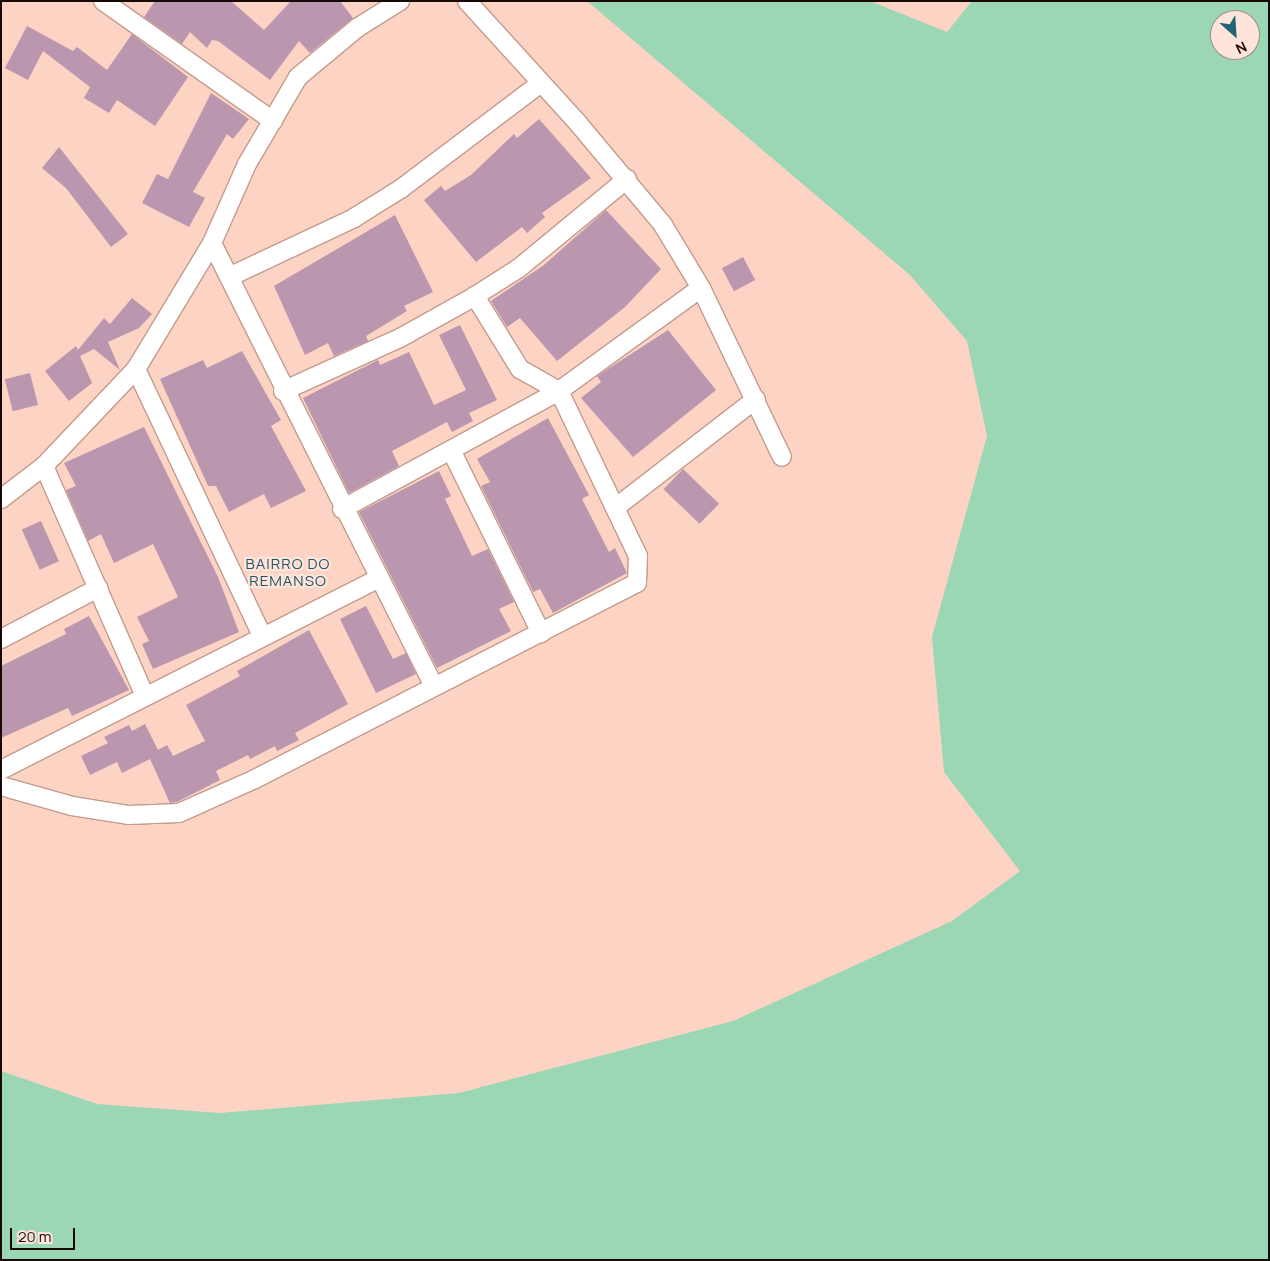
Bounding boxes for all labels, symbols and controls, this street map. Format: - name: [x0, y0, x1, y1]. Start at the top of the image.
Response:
- north arrow: [1210, 10, 1260, 60]
- text: N: [1233, 37, 1250, 59]
- district label: BAIRRO DO REMANSO: [244, 554, 332, 589]
- scale bar: [12, 1218, 78, 1250]
- text: 20 m: [18, 1226, 51, 1247]

